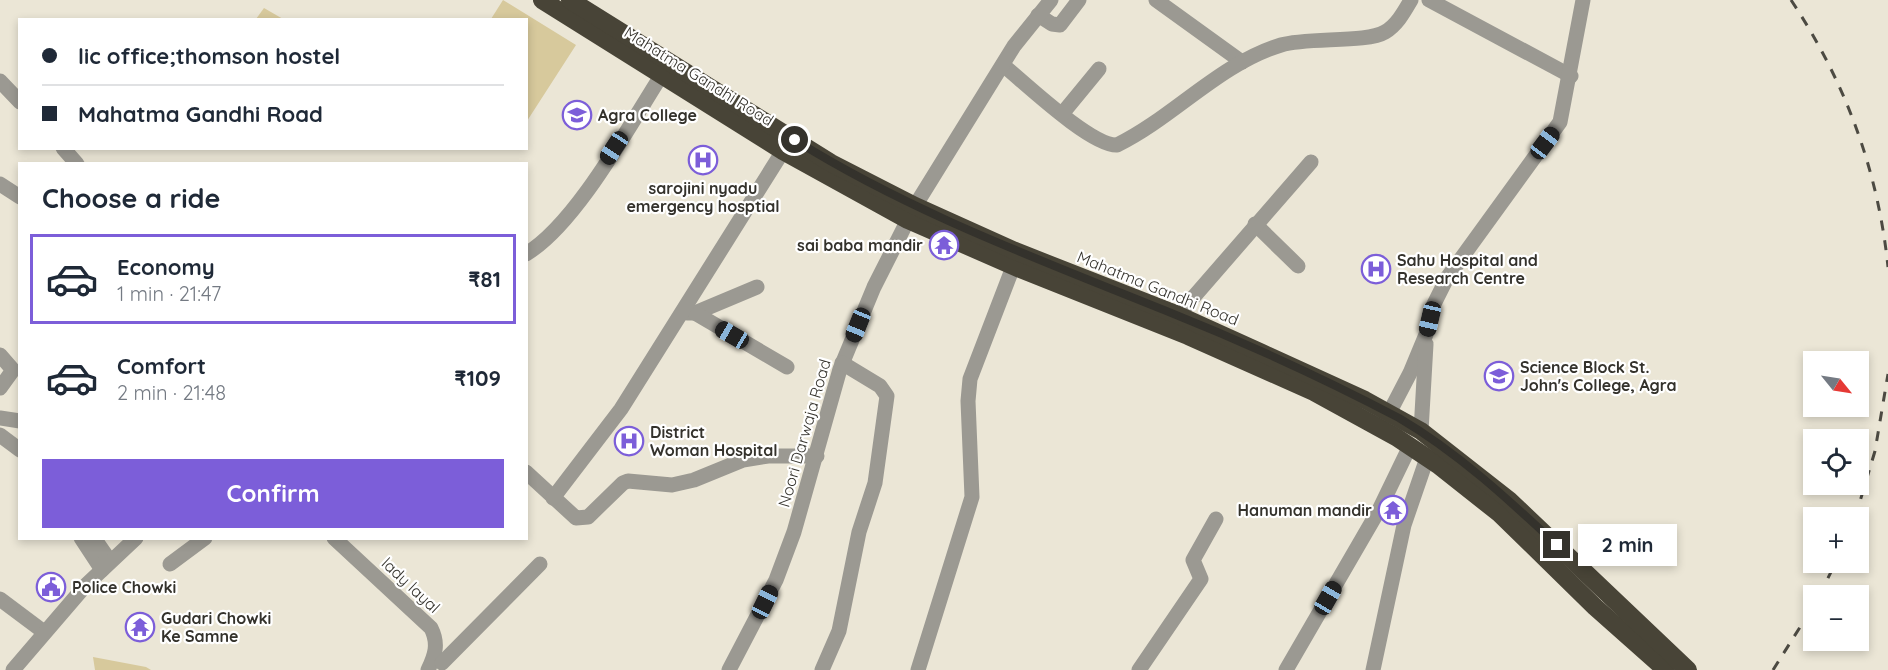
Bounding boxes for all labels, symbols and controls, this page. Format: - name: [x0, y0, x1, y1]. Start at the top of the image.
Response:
- street label: Mahatma Gandhi Road: [621, 22, 777, 130]
- text: lic office;thomson hostel: [78, 42, 340, 70]
- school or university icon: Agra College: [561, 99, 593, 131]
- text: Mahatma Gandhi Road: [78, 100, 323, 128]
- place label: Agra College: [598, 105, 697, 125]
- car: [1527, 123, 1563, 163]
- route start: [781, 126, 808, 153]
- car: [597, 128, 631, 168]
- hospital icon: sarojini nyadu emergency hosptial: [687, 144, 719, 176]
- place label: sarojini nyadu emergency hosptial: [626, 178, 780, 216]
- text: Choose a ride: [42, 181, 220, 215]
- temple icon: sai baba mandir: [928, 229, 960, 261]
- place label: sai baba mandir: [797, 235, 923, 255]
- street label: Mahatma Gandhi Road: [1074, 246, 1242, 330]
- place label: Sahu Hospital and Research Centre: [1397, 250, 1538, 288]
- icon: car: [45, 252, 99, 306]
- text: Economy: [117, 253, 215, 281]
- hospital icon: Sahu Hospital and Research Centre: [1360, 253, 1392, 285]
- text: ₹81: [468, 265, 501, 293]
- text: 1 min · 21:47: [117, 281, 221, 306]
- car: [1417, 299, 1443, 339]
- car: [843, 305, 873, 345]
- car: [712, 318, 752, 352]
- icon: car: [45, 351, 99, 405]
- north arrow: [1803, 351, 1869, 417]
- map controls: [1803, 351, 1869, 651]
- text: Comfort: [117, 352, 206, 380]
- street label: Noori Darwaja Road: [773, 357, 835, 509]
- place label: Science Block St. John's College, Agra: [1520, 357, 1677, 395]
- school or university icon: Science Block St. John's College, Agra: [1483, 360, 1515, 392]
- text: ₹109: [454, 364, 501, 392]
- text: 2 min · 21:48: [117, 380, 226, 405]
- place label: District Woman Hospital: [650, 422, 778, 460]
- hospital icon: District Woman Hospital: [613, 425, 645, 457]
- button: locate: [1803, 429, 1869, 495]
- button: Confirm: [42, 459, 504, 528]
- temple icon: Hanuman mandir: [1377, 494, 1409, 526]
- place label: Hanuman mandir: [1238, 500, 1372, 520]
- button: +: [1803, 507, 1869, 573]
- callout: 2 min: [1578, 524, 1677, 566]
- route end: [1543, 531, 1570, 558]
- text: 2 min: [1601, 532, 1654, 557]
- street label: lady layal: [378, 553, 444, 617]
- public building icon: Police Chowki: [35, 571, 67, 603]
- place label: Police Chowki: [72, 577, 176, 597]
- car: [1311, 578, 1345, 618]
- car: [749, 582, 781, 622]
- button: −: [1803, 585, 1869, 651]
- place label: Gudari Chowki Ke Samne: [161, 608, 271, 646]
- temple icon: Gudari Chowki Ke Samne: [124, 611, 156, 643]

